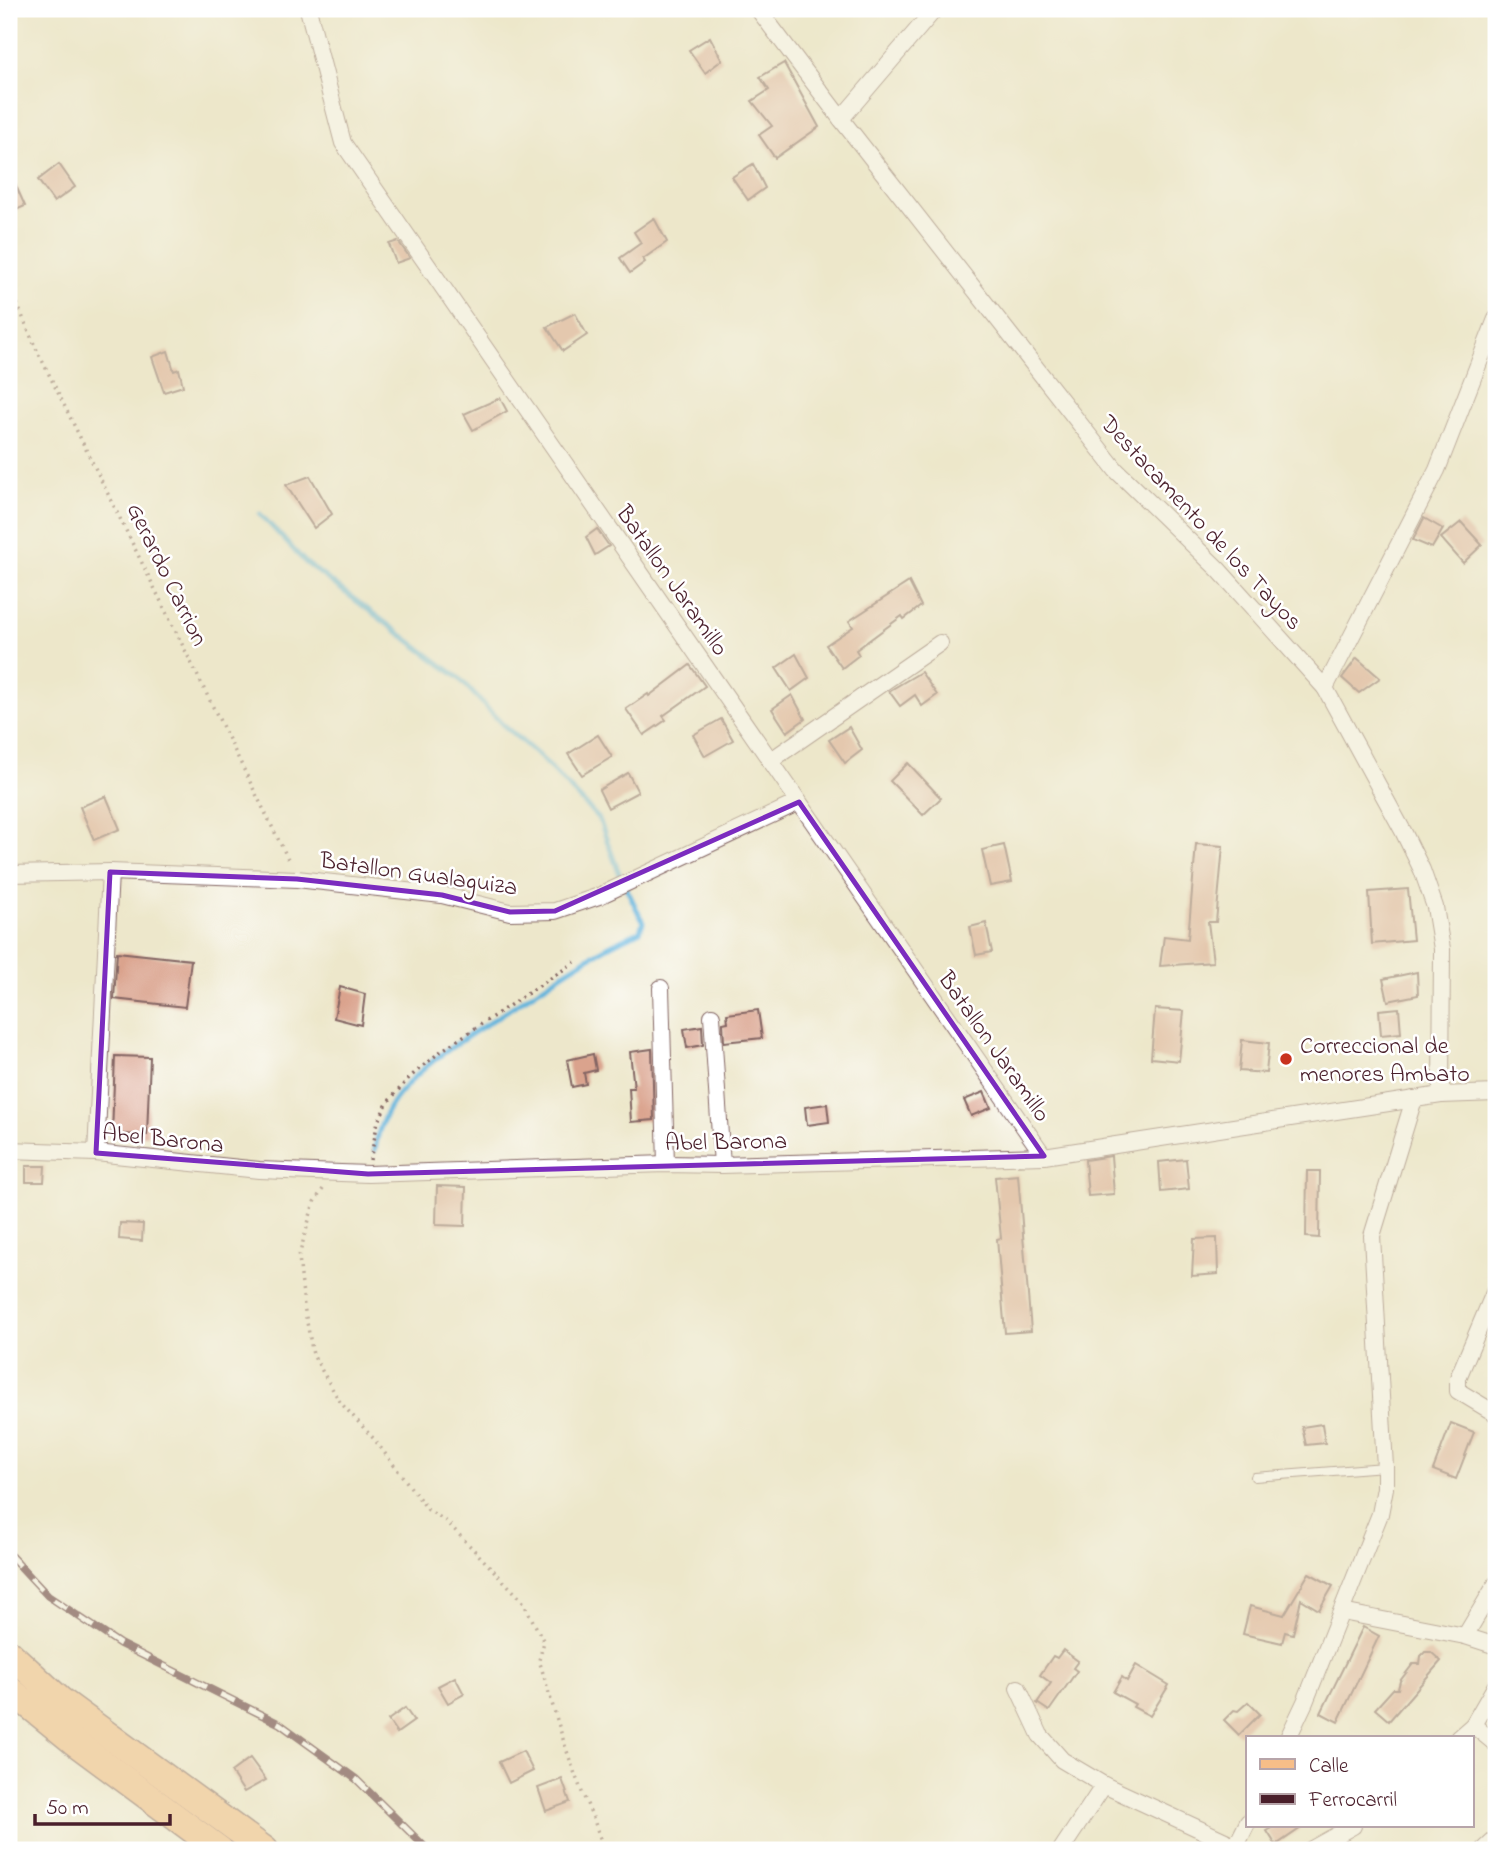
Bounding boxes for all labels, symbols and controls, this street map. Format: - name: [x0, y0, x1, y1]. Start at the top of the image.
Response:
- street label: Destacamento de los Tayos: [1089, 407, 1310, 640]
- street label: Gerardo Carrion: [116, 498, 216, 653]
- street label: Batallon Jaramillo: [605, 498, 736, 664]
- street label: Batallon Gualaguiza: [317, 844, 520, 907]
- street label: Batallon Jaramillo: [927, 964, 1058, 1130]
- place label: Correccional de menores Ambato: [1300, 1030, 1470, 1093]
- marker: Correccional de menores Ambato: [1278, 1051, 1294, 1067]
- street label: Abel Barona: [100, 1117, 225, 1164]
- street label: Abel Barona: [665, 1125, 787, 1162]
- legend: [1246, 1736, 1474, 1828]
- text: Calle: [1309, 1752, 1349, 1782]
- scale bar: [35, 1782, 170, 1826]
- text: Ferrocarril: [1308, 1786, 1397, 1816]
- text: 50 m: [46, 1794, 89, 1824]

